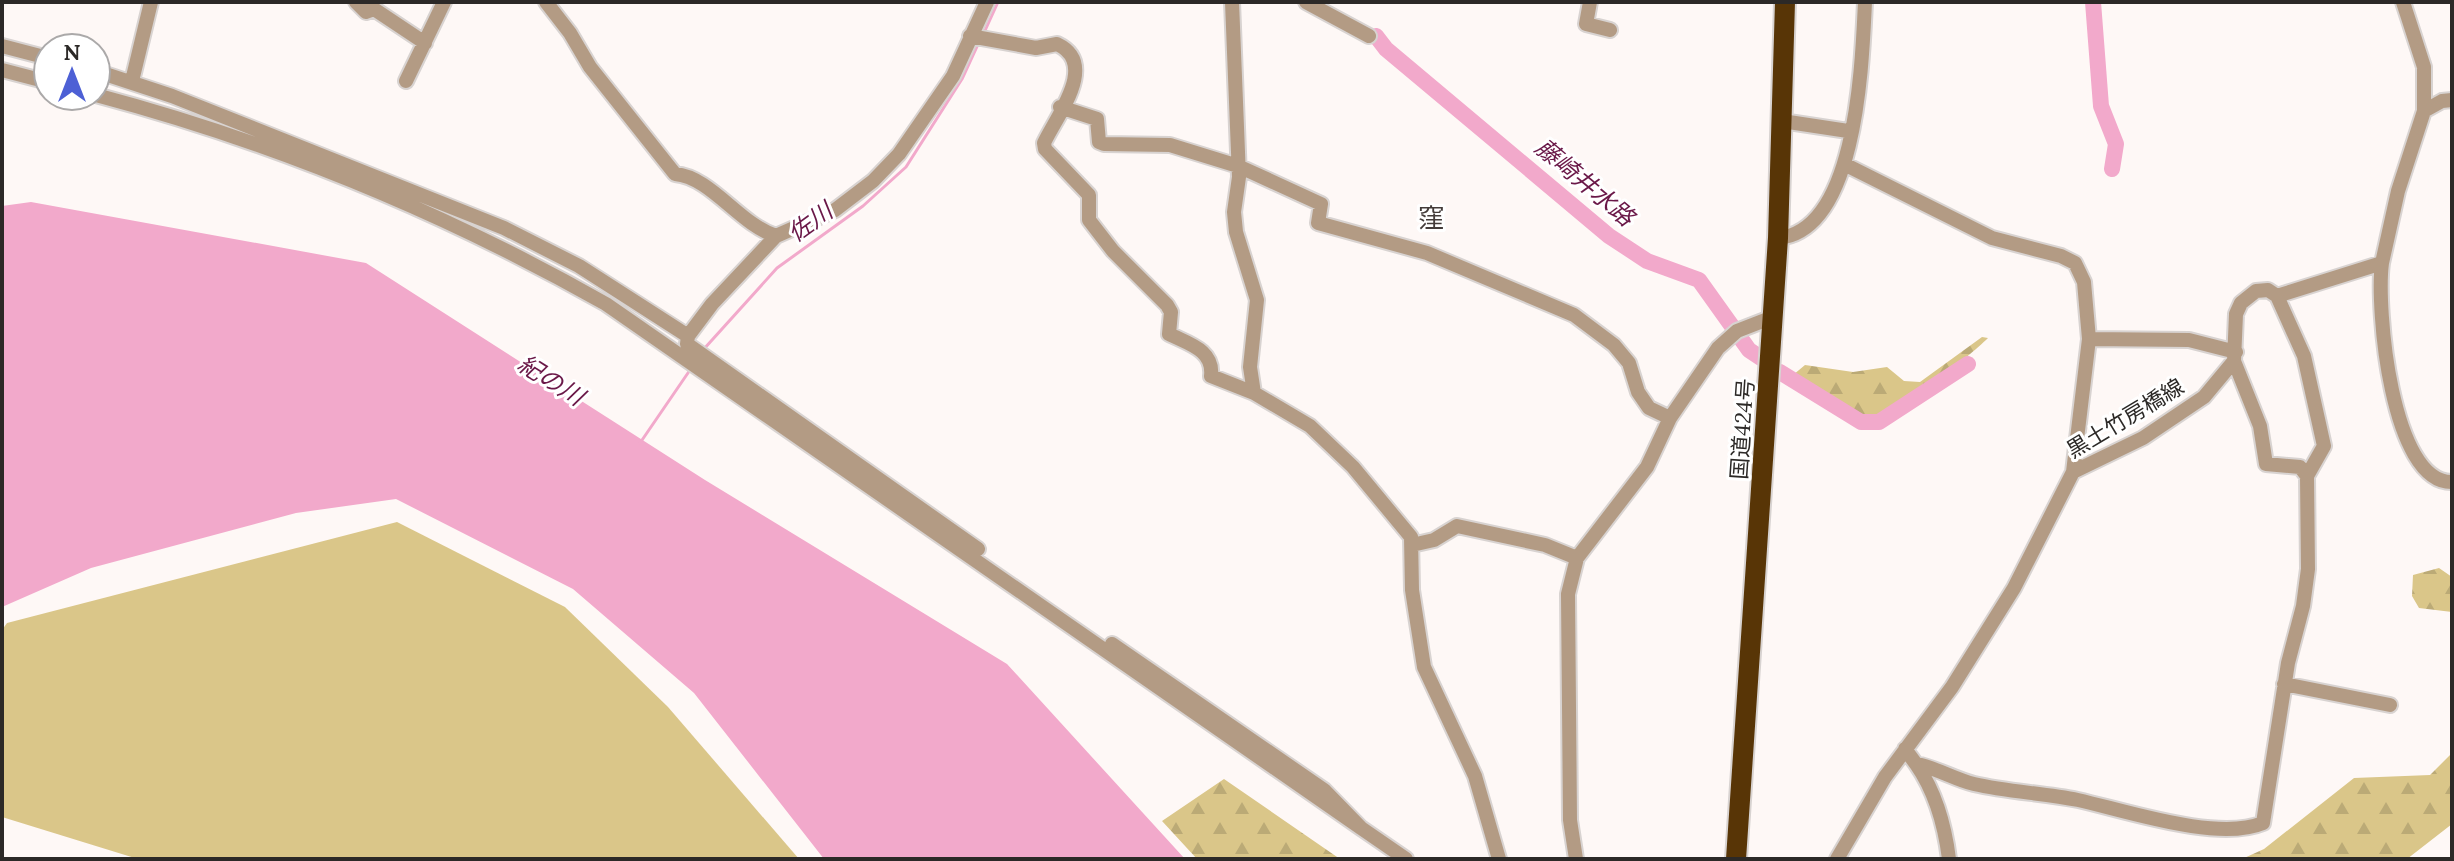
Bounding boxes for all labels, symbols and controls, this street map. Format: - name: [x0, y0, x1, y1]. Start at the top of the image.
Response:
- north arrow: [32, 32, 112, 112]
- text: N: [63, 38, 81, 66]
- water label: 藤崎井水路: [1529, 132, 1642, 234]
- water label: 佐川: [781, 194, 841, 249]
- district label: 窪: [1418, 201, 1444, 234]
- water label: 紀の川: [512, 348, 592, 414]
- street label: 黒土竹房橋線: [2061, 372, 2189, 464]
- street label: 国道424号: [1725, 378, 1759, 480]

